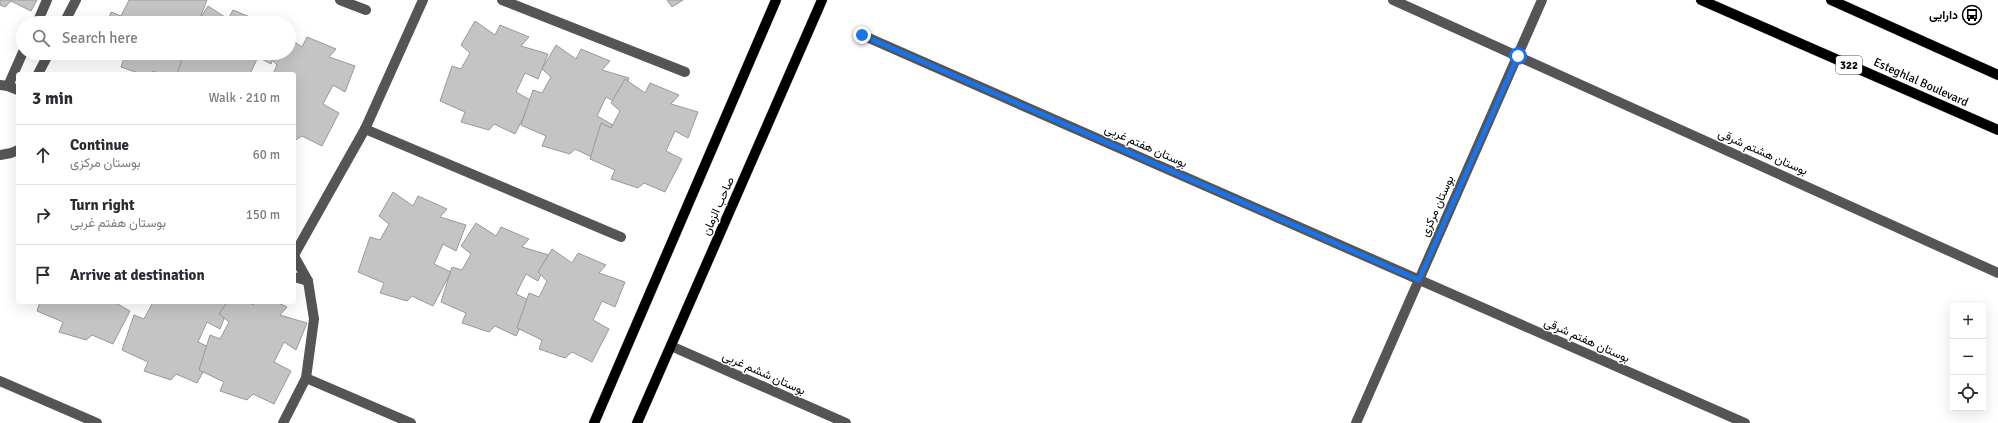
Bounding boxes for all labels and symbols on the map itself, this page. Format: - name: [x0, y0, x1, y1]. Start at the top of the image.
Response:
- bus stop icon: دارایی: [1961, 4, 1983, 26]
- place label: دارایی: [1929, 8, 1958, 23]
- route end: [853, 26, 871, 44]
- route start: [1509, 47, 1527, 65]
- street label: Esteghlal Boulevard: [1871, 55, 1971, 110]
- road number: 322: [1836, 56, 1862, 74]
- street label: بوستان هفتم غربی: [1102, 122, 1189, 171]
- street label: بوستان هشتم شرقی: [1716, 126, 1810, 179]
- street label: بوستان مرکزی: [1417, 173, 1458, 239]
- street label: صاحب الزمان: [699, 175, 738, 238]
- street label: بوستان هفتم شرقی: [1542, 315, 1632, 366]
- street label: بوستان ششم غربی: [720, 348, 808, 399]

